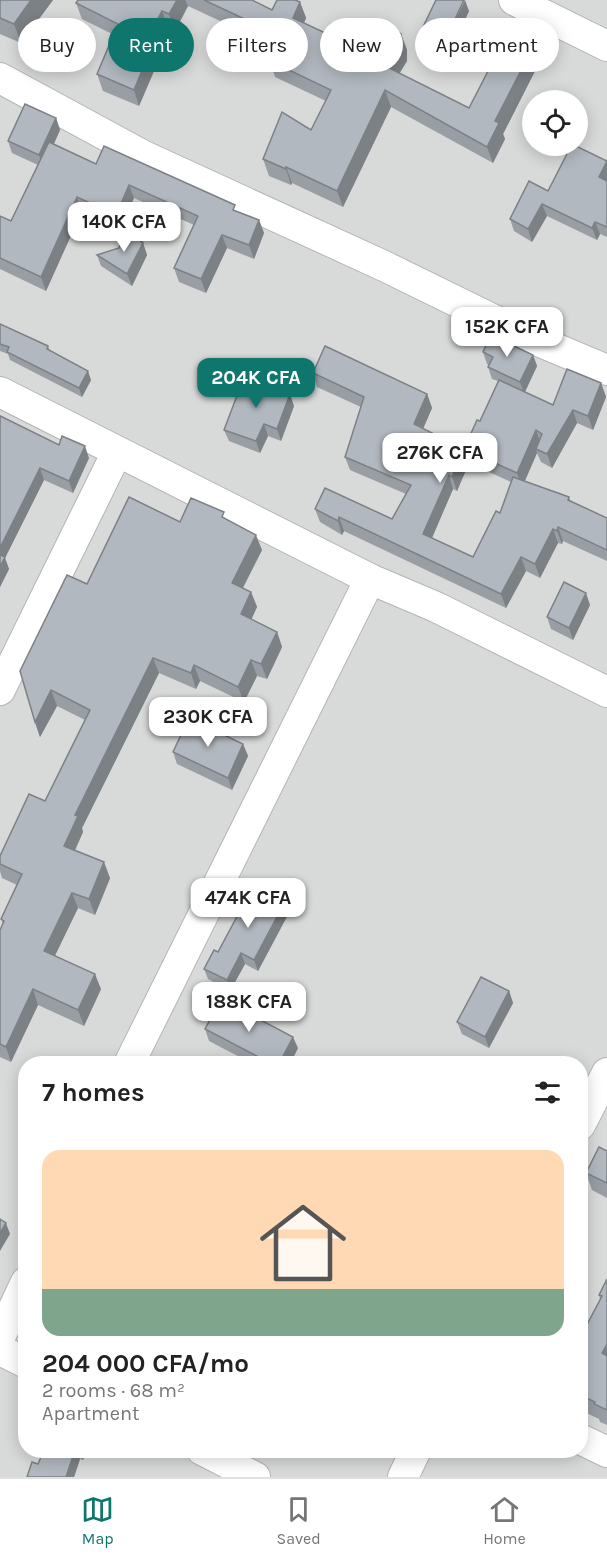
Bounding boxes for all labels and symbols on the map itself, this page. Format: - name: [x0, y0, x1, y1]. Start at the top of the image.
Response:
- pin: 140K CFA: [62, 202, 186, 253]
- pin: 152K CFA: [445, 307, 569, 358]
- pin: 204K CFA: [194, 358, 318, 409]
- pin: 276K CFA: [378, 433, 502, 484]
- pin: 230K CFA: [146, 697, 270, 748]
- pin: 474K CFA: [186, 878, 310, 929]
- pin: 188K CFA: [187, 982, 311, 1033]

